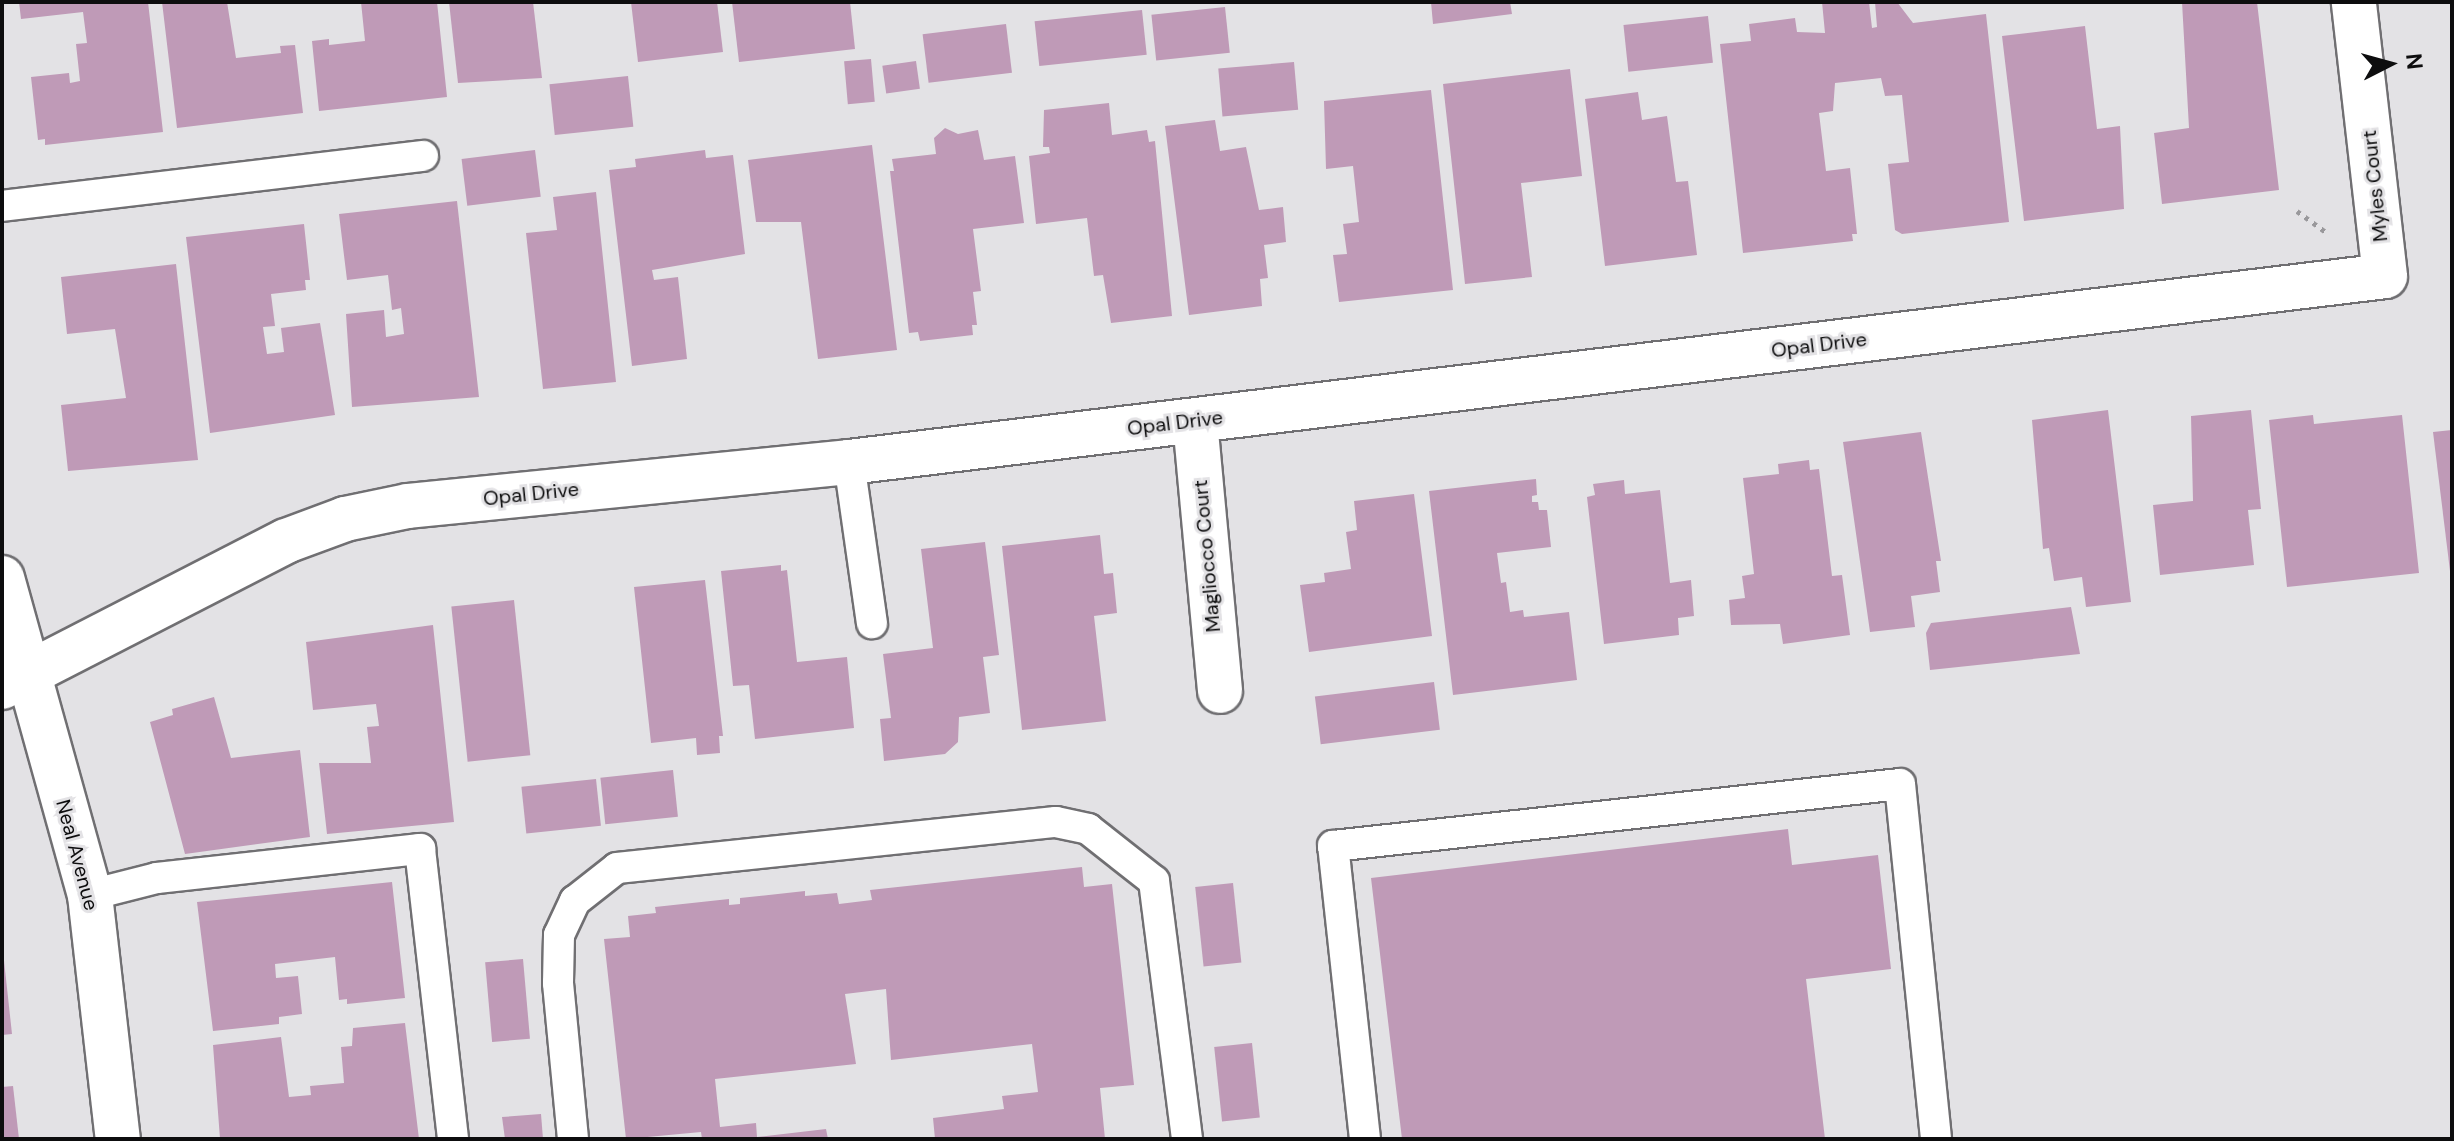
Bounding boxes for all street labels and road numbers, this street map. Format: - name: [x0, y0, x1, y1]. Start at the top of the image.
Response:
- street label: Myles Court: [2357, 129, 2393, 243]
- street label: Opal Drive: [1770, 327, 1868, 363]
- street label: Opal Drive: [1126, 405, 1224, 441]
- street label: Opal Drive: [482, 477, 580, 511]
- street label: Magliocco Court: [1188, 479, 1226, 633]
- street label: Neal Avenue: [51, 797, 103, 913]

